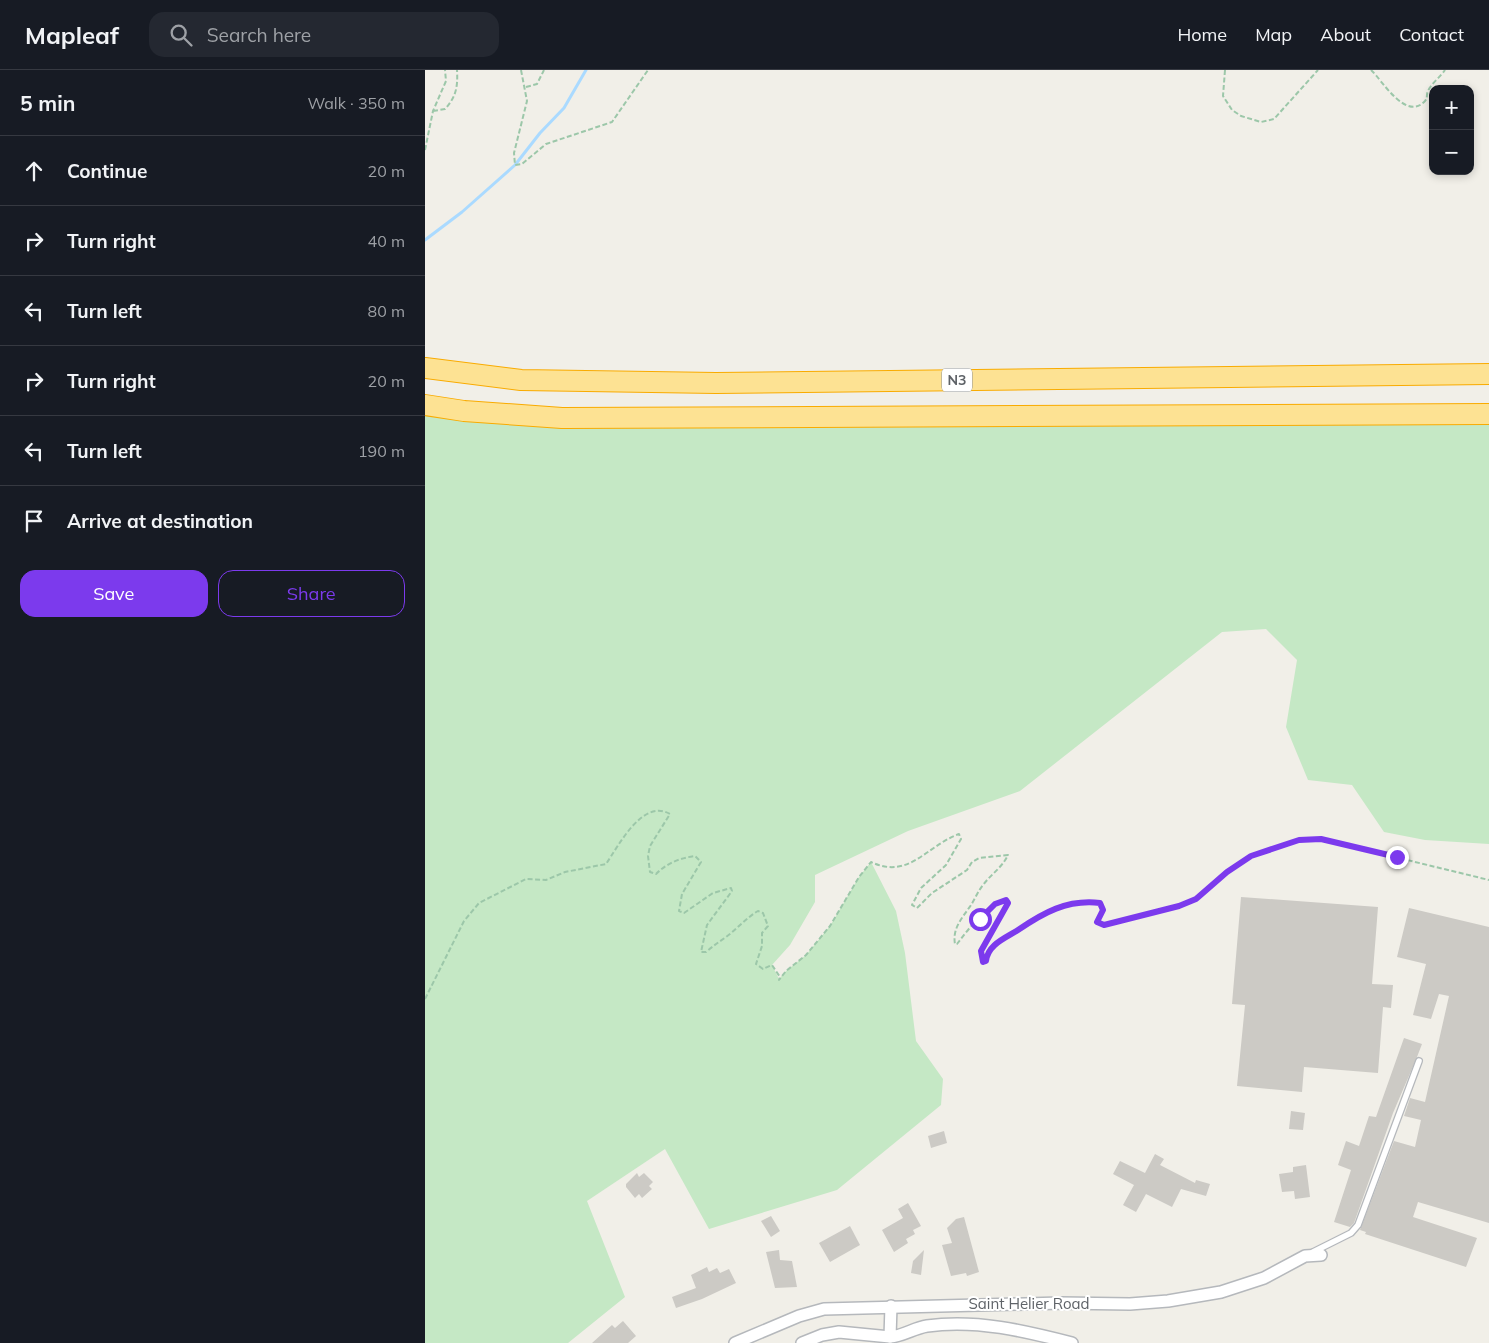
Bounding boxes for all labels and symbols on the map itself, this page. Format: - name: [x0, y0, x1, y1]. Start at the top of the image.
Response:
- road number: N3: [942, 368, 972, 392]
- route end: [1386, 846, 1409, 869]
- route start: [969, 908, 992, 931]
- street label: Saint Helier Road: [969, 1294, 1089, 1313]

